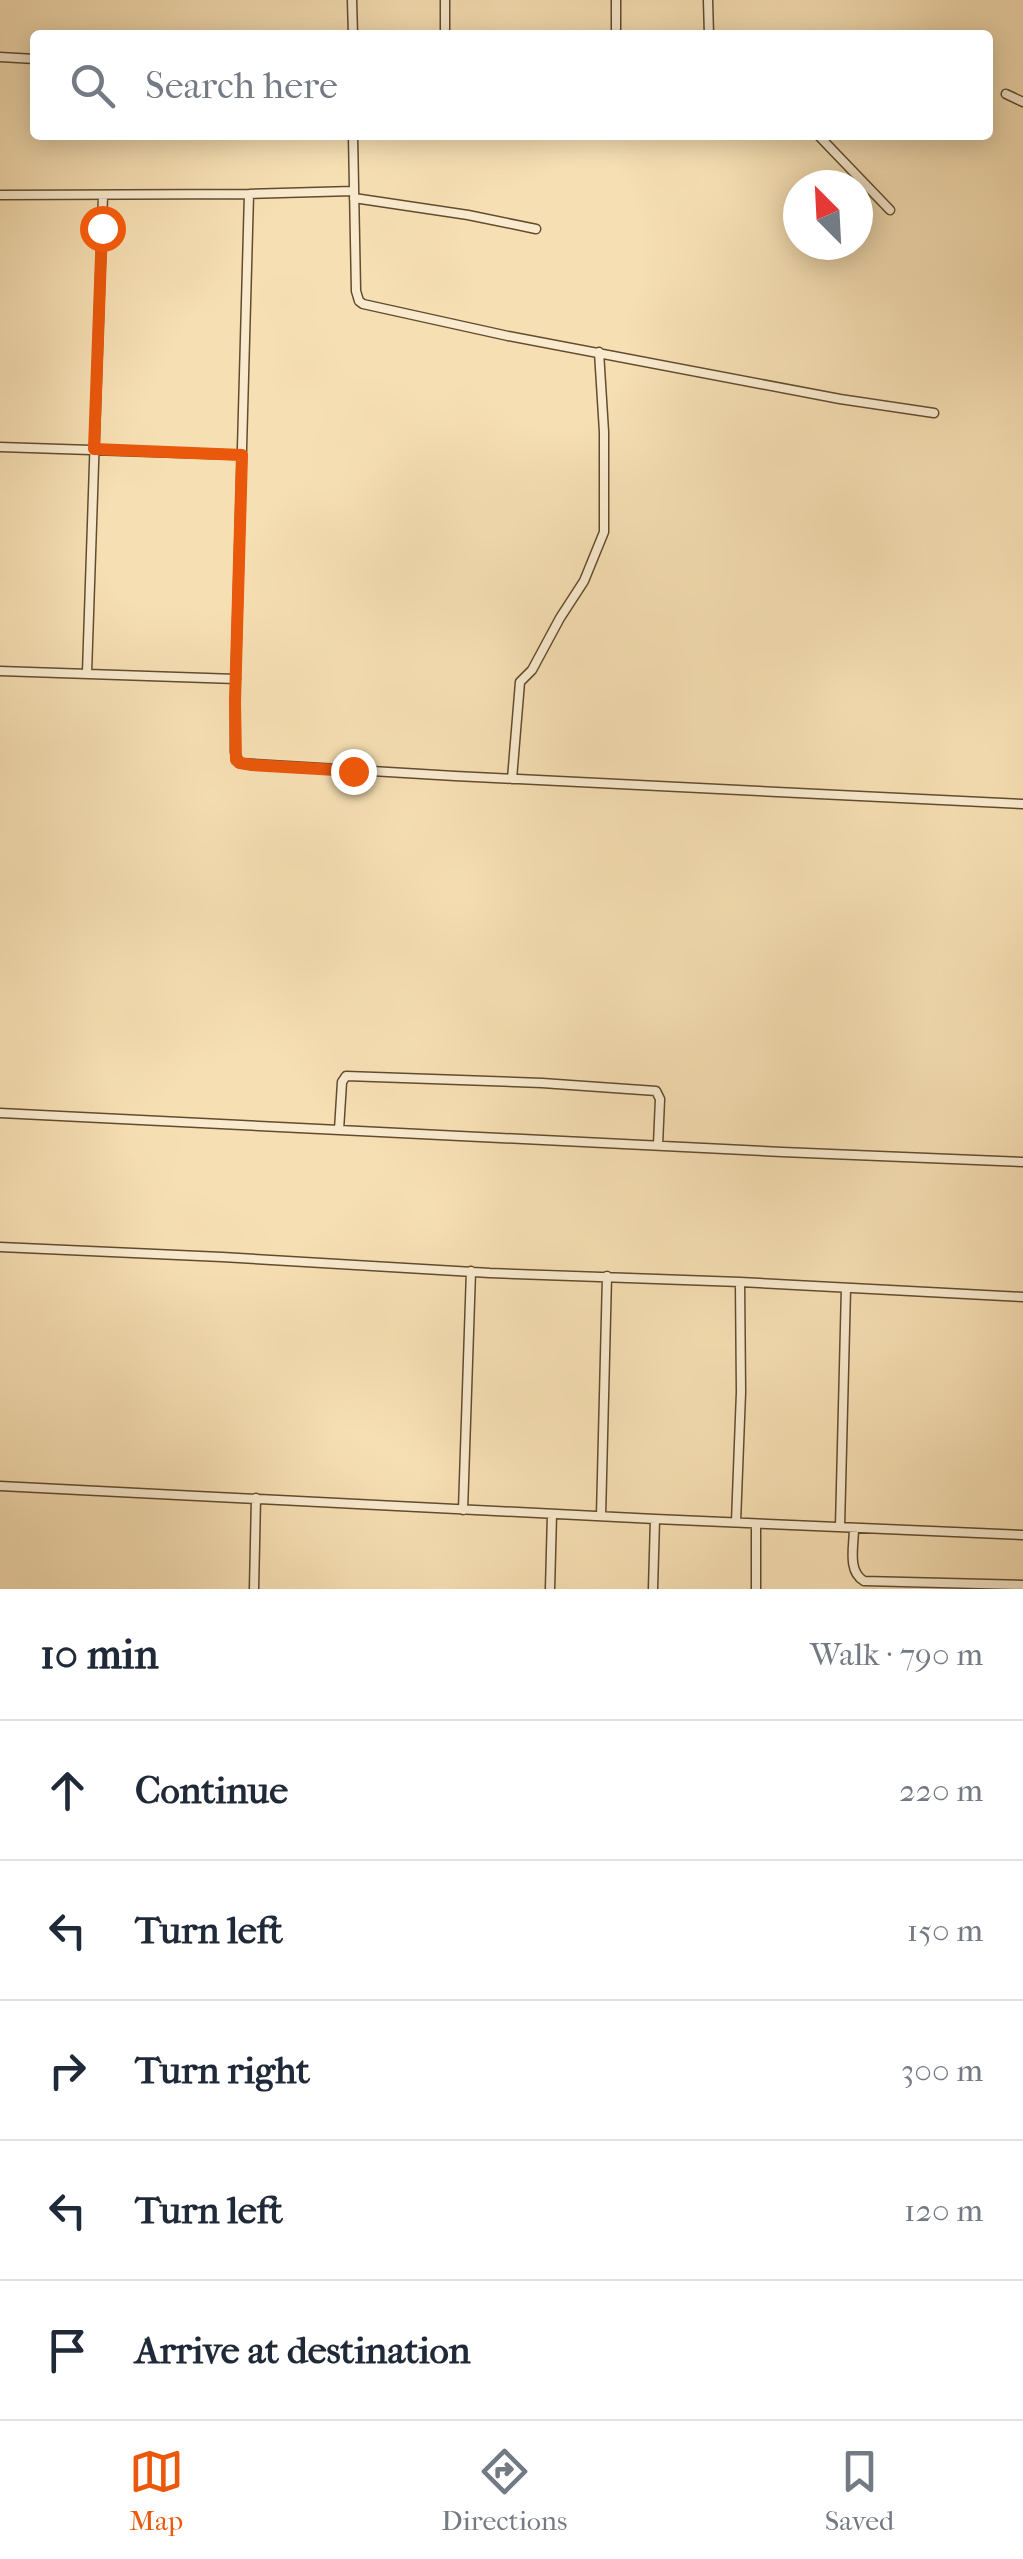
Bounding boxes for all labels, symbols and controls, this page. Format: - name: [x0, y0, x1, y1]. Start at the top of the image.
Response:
- search box: [30, 30, 993, 140]
- icon: search: [65, 58, 120, 113]
- text: Search here: [145, 63, 338, 108]
- north arrow: [783, 170, 873, 260]
- route start: [80, 206, 126, 252]
- route end: [331, 749, 377, 795]
- text: 10 min: [40, 1630, 159, 1679]
- text: Walk · 790 m: [810, 1636, 983, 1673]
- icon: ahead: [40, 1763, 95, 1818]
- text: Continue: [135, 1768, 288, 1813]
- text: 220 m: [899, 1772, 983, 1809]
- icon: left: [40, 1903, 95, 1958]
- text: Turn left: [135, 1908, 283, 1953]
- text: 150 m: [907, 1912, 983, 1949]
- icon: right: [40, 2043, 95, 2098]
- text: Turn right: [135, 2048, 310, 2093]
- text: 300 m: [901, 2052, 983, 2089]
- icon: left: [40, 2183, 95, 2238]
- text: Turn left: [135, 2188, 283, 2233]
- text: 120 m: [904, 2192, 983, 2229]
- icon: arrive: [40, 2323, 95, 2378]
- text: Arrive at destination: [135, 2328, 471, 2373]
- tab: Map: [129, 2444, 184, 2537]
- tab: Directions: [441, 2444, 567, 2537]
- tab: Saved: [825, 2444, 894, 2537]

